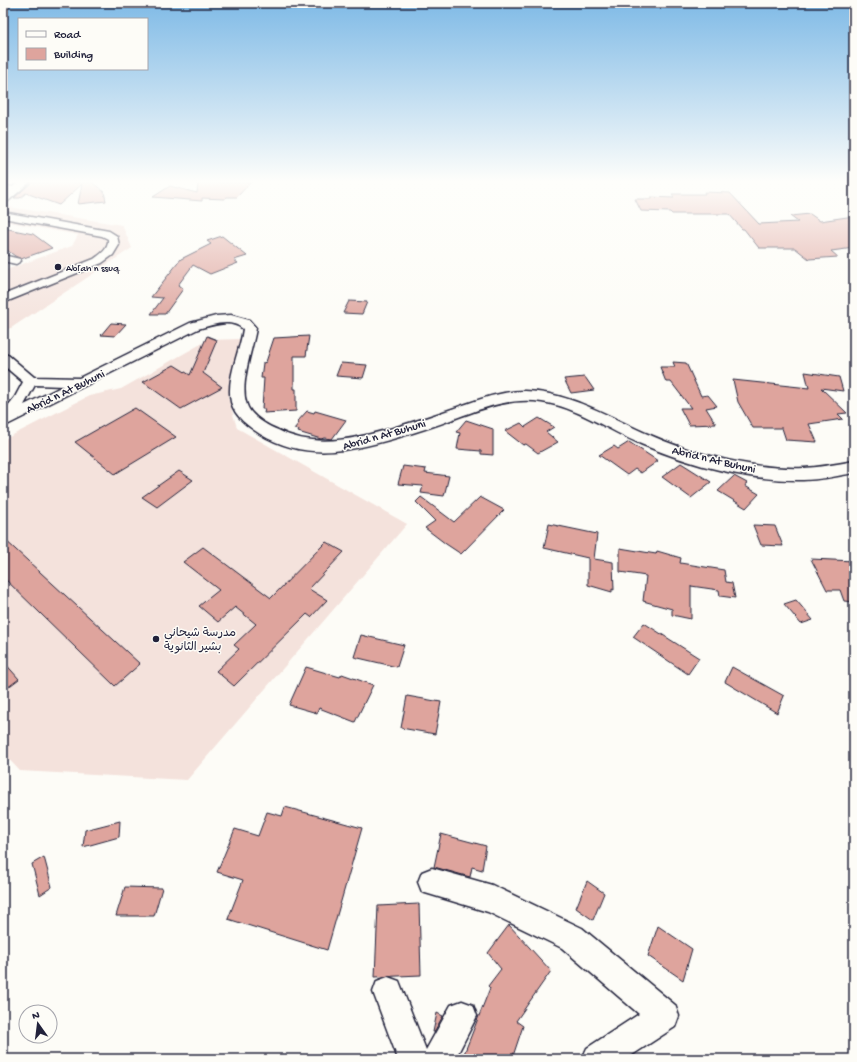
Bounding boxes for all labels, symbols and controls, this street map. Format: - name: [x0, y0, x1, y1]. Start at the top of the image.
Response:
- legend: [18, 18, 148, 70]
- text: Road: [54, 29, 81, 43]
- text: Building: [53, 49, 93, 63]
- marker: Abṛah n ssuq: [53, 262, 63, 272]
- place label: Abṛah n ssuq: [66, 263, 121, 275]
- street label: Abrid n At Buhuni: [24, 368, 108, 418]
- street label: Abrid n At Buhuni: [341, 417, 428, 454]
- street label: Abrid n At Buhuni: [670, 444, 757, 477]
- place label: مدرسة شيحاني بشير الثانوية: [164, 627, 236, 655]
- marker: مدرسة شيحاني بشير الثانوية: [151, 634, 161, 644]
- north arrow: [18, 1004, 58, 1044]
- text: N: [31, 1010, 41, 1023]

